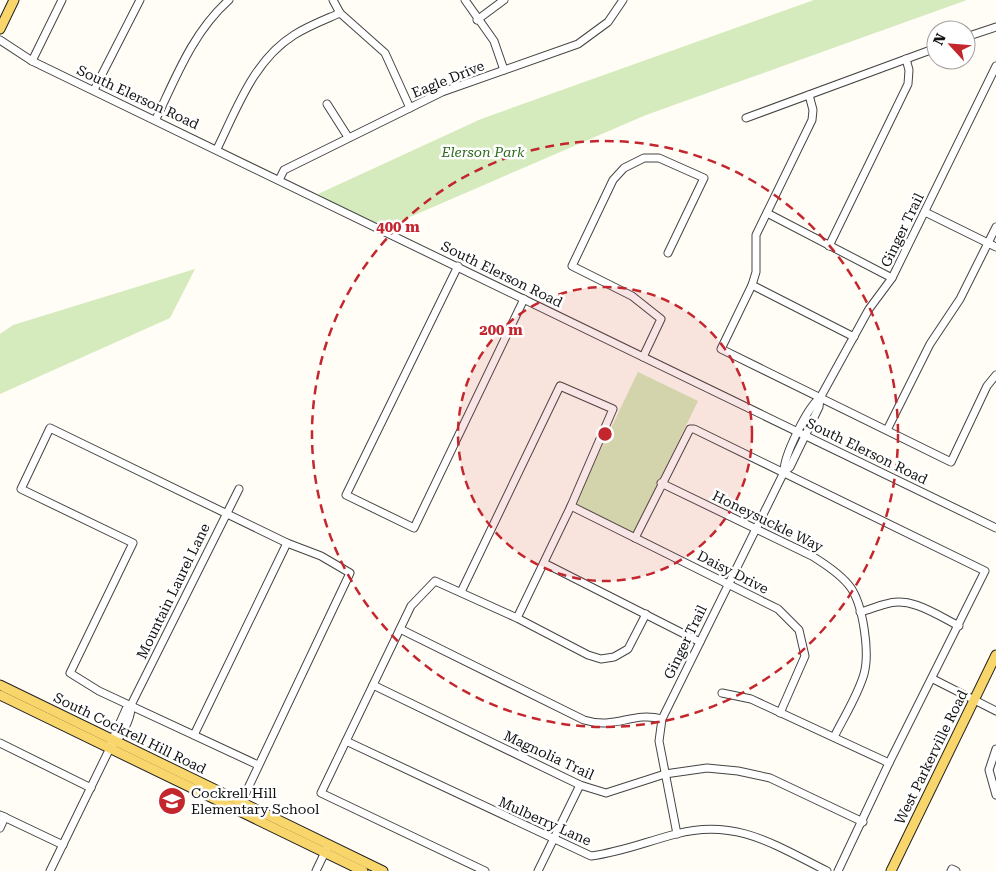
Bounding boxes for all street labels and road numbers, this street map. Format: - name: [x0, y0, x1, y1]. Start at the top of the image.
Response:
- street label: Eagle Drive: [409, 57, 487, 101]
- street label: South Elerson Road: [74, 62, 202, 132]
- street label: Ginger Trail: [877, 190, 927, 270]
- street label: South Elerson Road: [439, 238, 565, 310]
- street label: South Elerson Road: [804, 415, 930, 487]
- street label: Honeysuckle Way: [710, 487, 827, 555]
- street label: Mountain Laurel Lane: [133, 520, 213, 661]
- street label: Daisy Drive: [695, 547, 772, 597]
- street label: Ginger Trail: [660, 602, 710, 682]
- street label: West Parkerville Road: [891, 687, 971, 827]
- street label: South Cockrell Hill Road: [51, 689, 209, 777]
- street label: Magnolia Trail: [501, 727, 597, 783]
- street label: Mulberry Lane: [496, 793, 594, 849]

